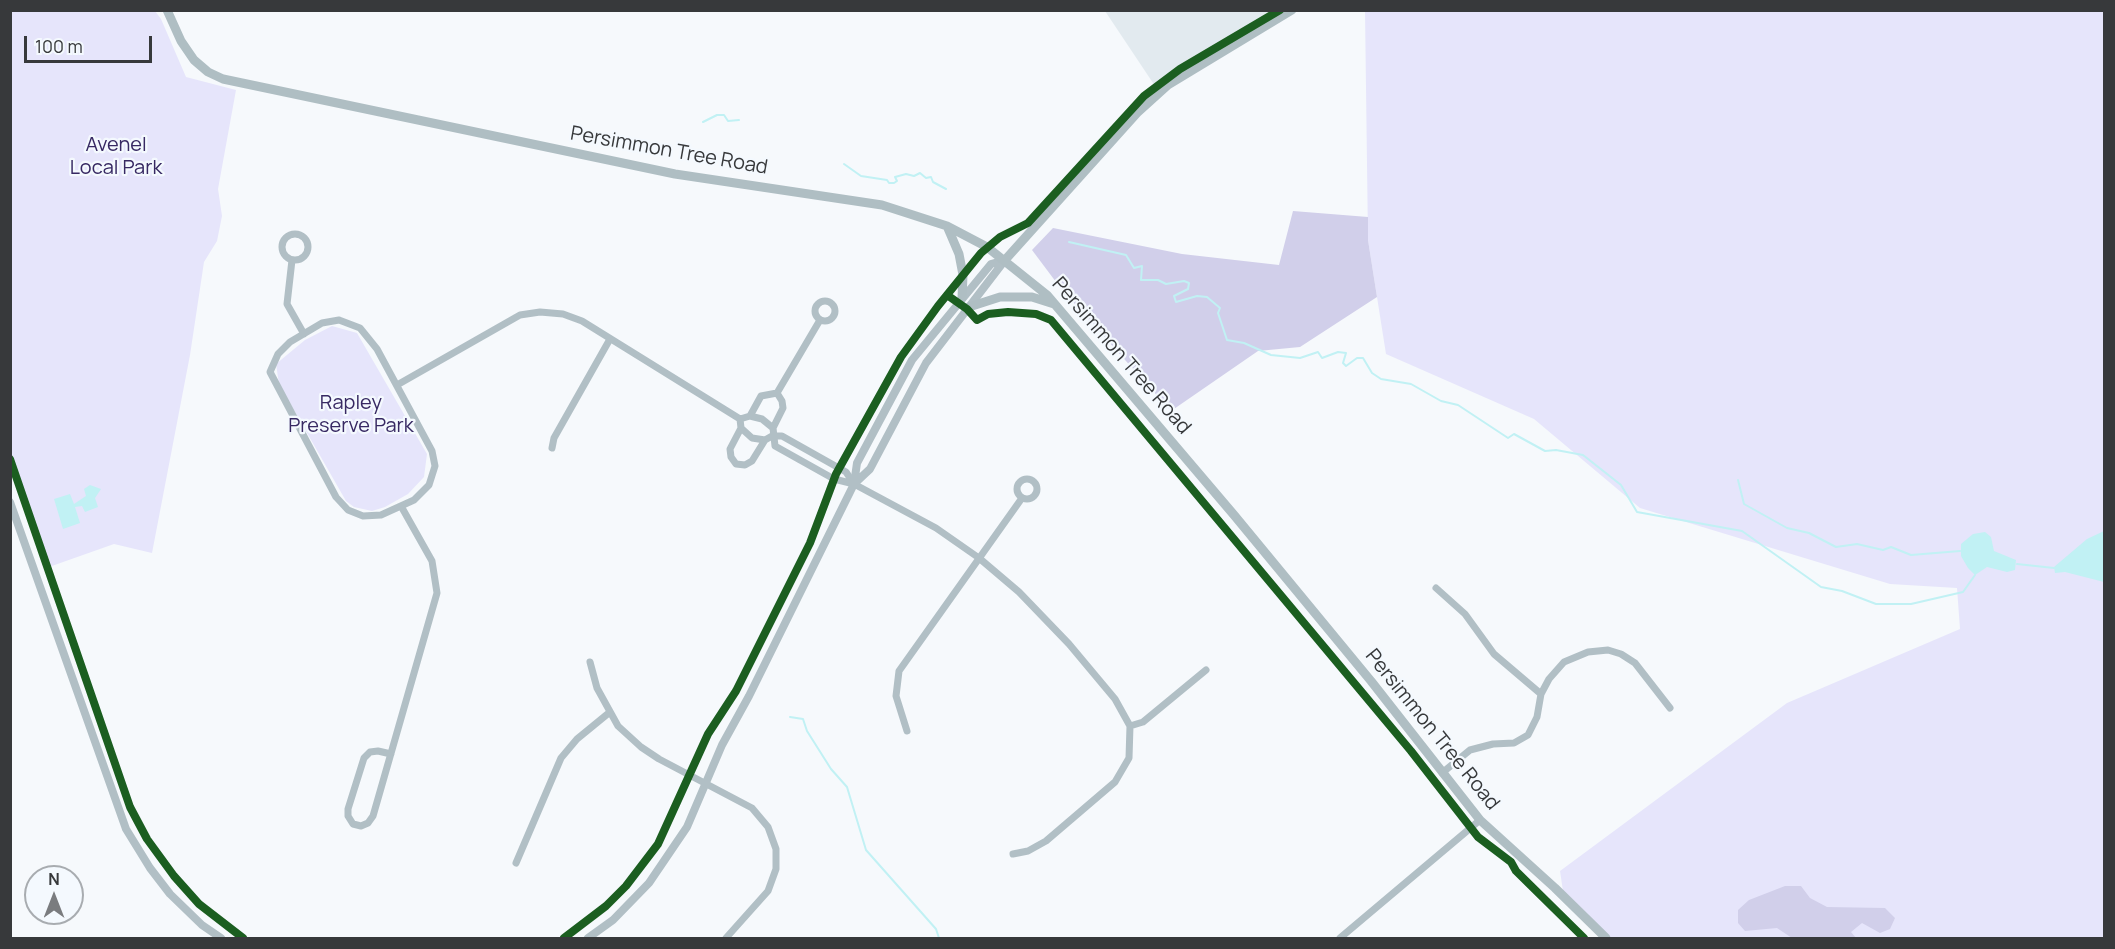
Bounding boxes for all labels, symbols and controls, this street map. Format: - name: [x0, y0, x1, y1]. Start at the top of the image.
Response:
- scale bar: [27, 24, 154, 62]
- text: 100 m: [35, 34, 83, 58]
- street label: Persimmon Tree Road: [568, 122, 770, 180]
- park label: Avenel Local Park: [70, 133, 162, 180]
- street label: Persimmon Tree Road: [1046, 273, 1196, 439]
- park label: Rapley Preserve Park: [288, 391, 414, 438]
- street label: Persimmon Tree Road: [1360, 645, 1504, 815]
- north arrow: [24, 865, 84, 925]
- text: N: [48, 868, 60, 890]

